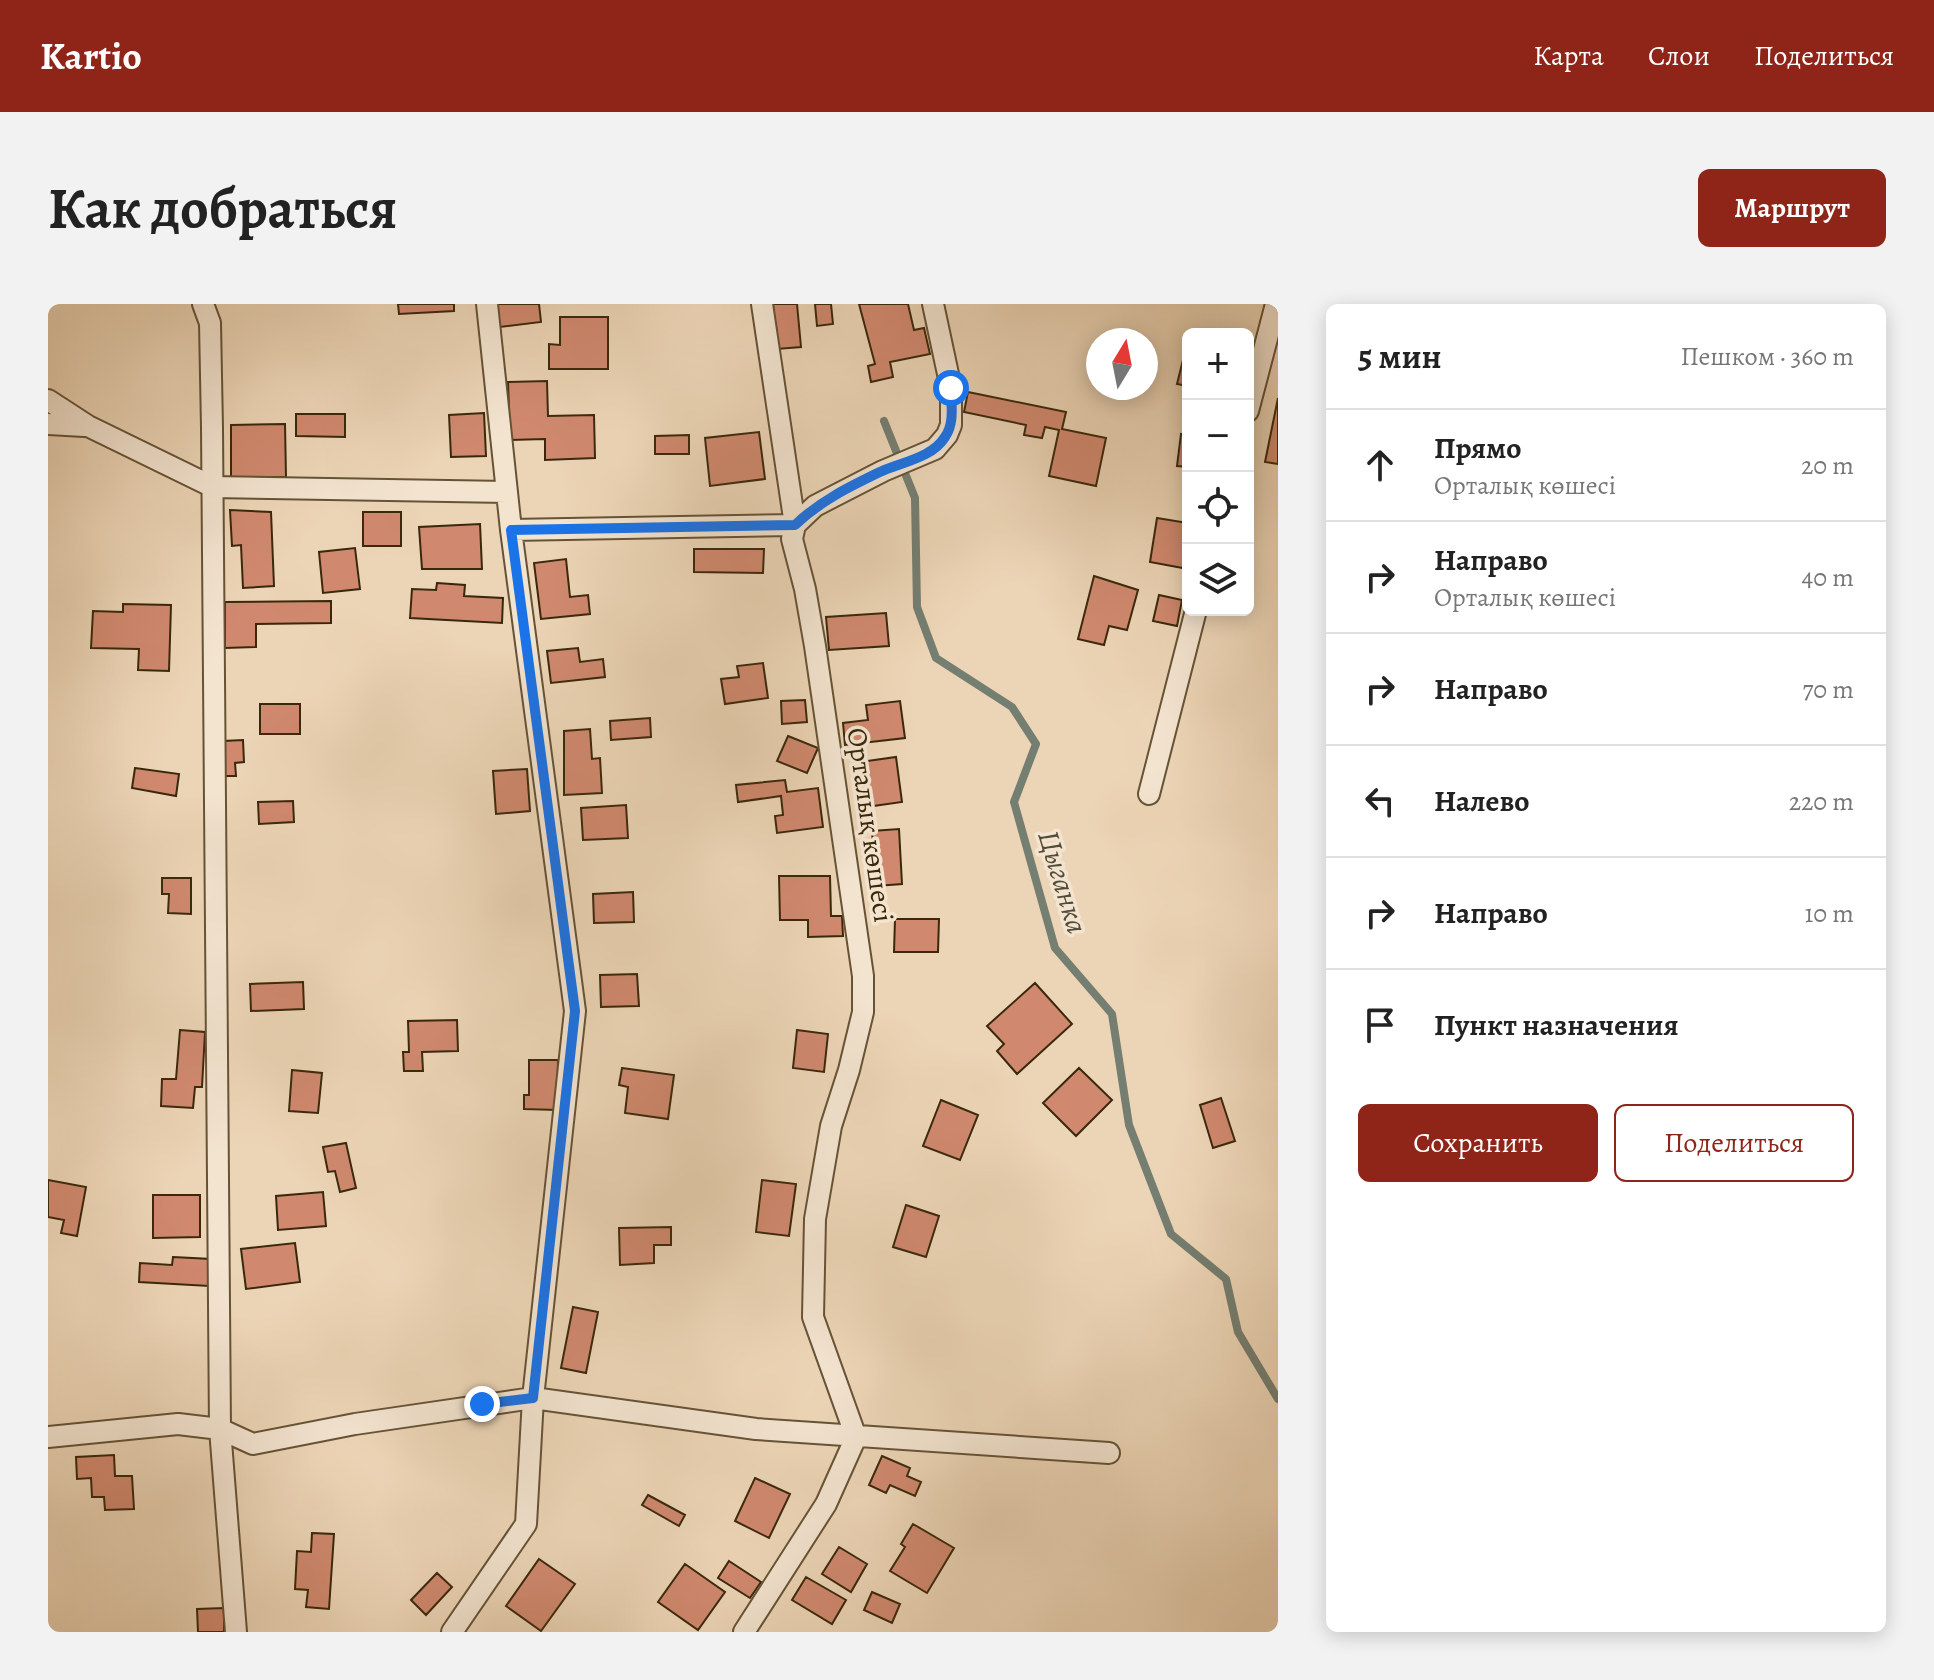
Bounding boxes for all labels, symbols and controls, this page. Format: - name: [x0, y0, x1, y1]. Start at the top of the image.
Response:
- text: Kartio: [40, 30, 142, 82]
- text: Карта: [1533, 37, 1604, 75]
- text: Слои: [1648, 37, 1710, 75]
- text: Поделиться: [1754, 37, 1894, 75]
- button: Маршрут: [1698, 169, 1886, 247]
- text: Как добраться: [48, 170, 397, 246]
- north arrow: [1086, 328, 1158, 400]
- map controls: [1182, 328, 1254, 616]
- button: +: [1182, 328, 1254, 400]
- text: 5 мин: [1358, 333, 1442, 380]
- text: Пешком · 360 m: [1680, 339, 1854, 374]
- route start: [933, 370, 969, 406]
- button: −: [1182, 400, 1254, 472]
- text: Прямо: [1434, 428, 1521, 468]
- icon: ahead: [1358, 443, 1402, 487]
- text: 20 m: [1801, 448, 1854, 483]
- text: Орталық көшесі: [1434, 468, 1616, 503]
- button: locate: [1182, 472, 1254, 544]
- text: Направо: [1434, 540, 1548, 580]
- button: layers: [1182, 544, 1254, 616]
- icon: right: [1358, 555, 1402, 599]
- text: 40 m: [1802, 560, 1854, 595]
- text: Орталық көшесі: [1434, 580, 1616, 615]
- icon: right: [1358, 667, 1402, 711]
- text: Направо: [1434, 669, 1548, 709]
- text: 70 m: [1802, 672, 1854, 707]
- street label: Орталық көшесі: [838, 725, 902, 925]
- icon: left: [1358, 779, 1402, 823]
- text: Налево: [1434, 781, 1529, 821]
- text: 220 m: [1789, 784, 1854, 819]
- water label: Цыганка: [1028, 826, 1098, 938]
- icon: right: [1358, 891, 1402, 935]
- text: Направо: [1434, 893, 1548, 933]
- text: 10 m: [1804, 896, 1854, 931]
- icon: arrive: [1358, 1003, 1402, 1047]
- text: Пункт назначения: [1434, 1005, 1679, 1045]
- button: Сохранить: [1358, 1104, 1598, 1182]
- button: Поделиться: [1614, 1104, 1854, 1182]
- route end: [464, 1386, 500, 1422]

